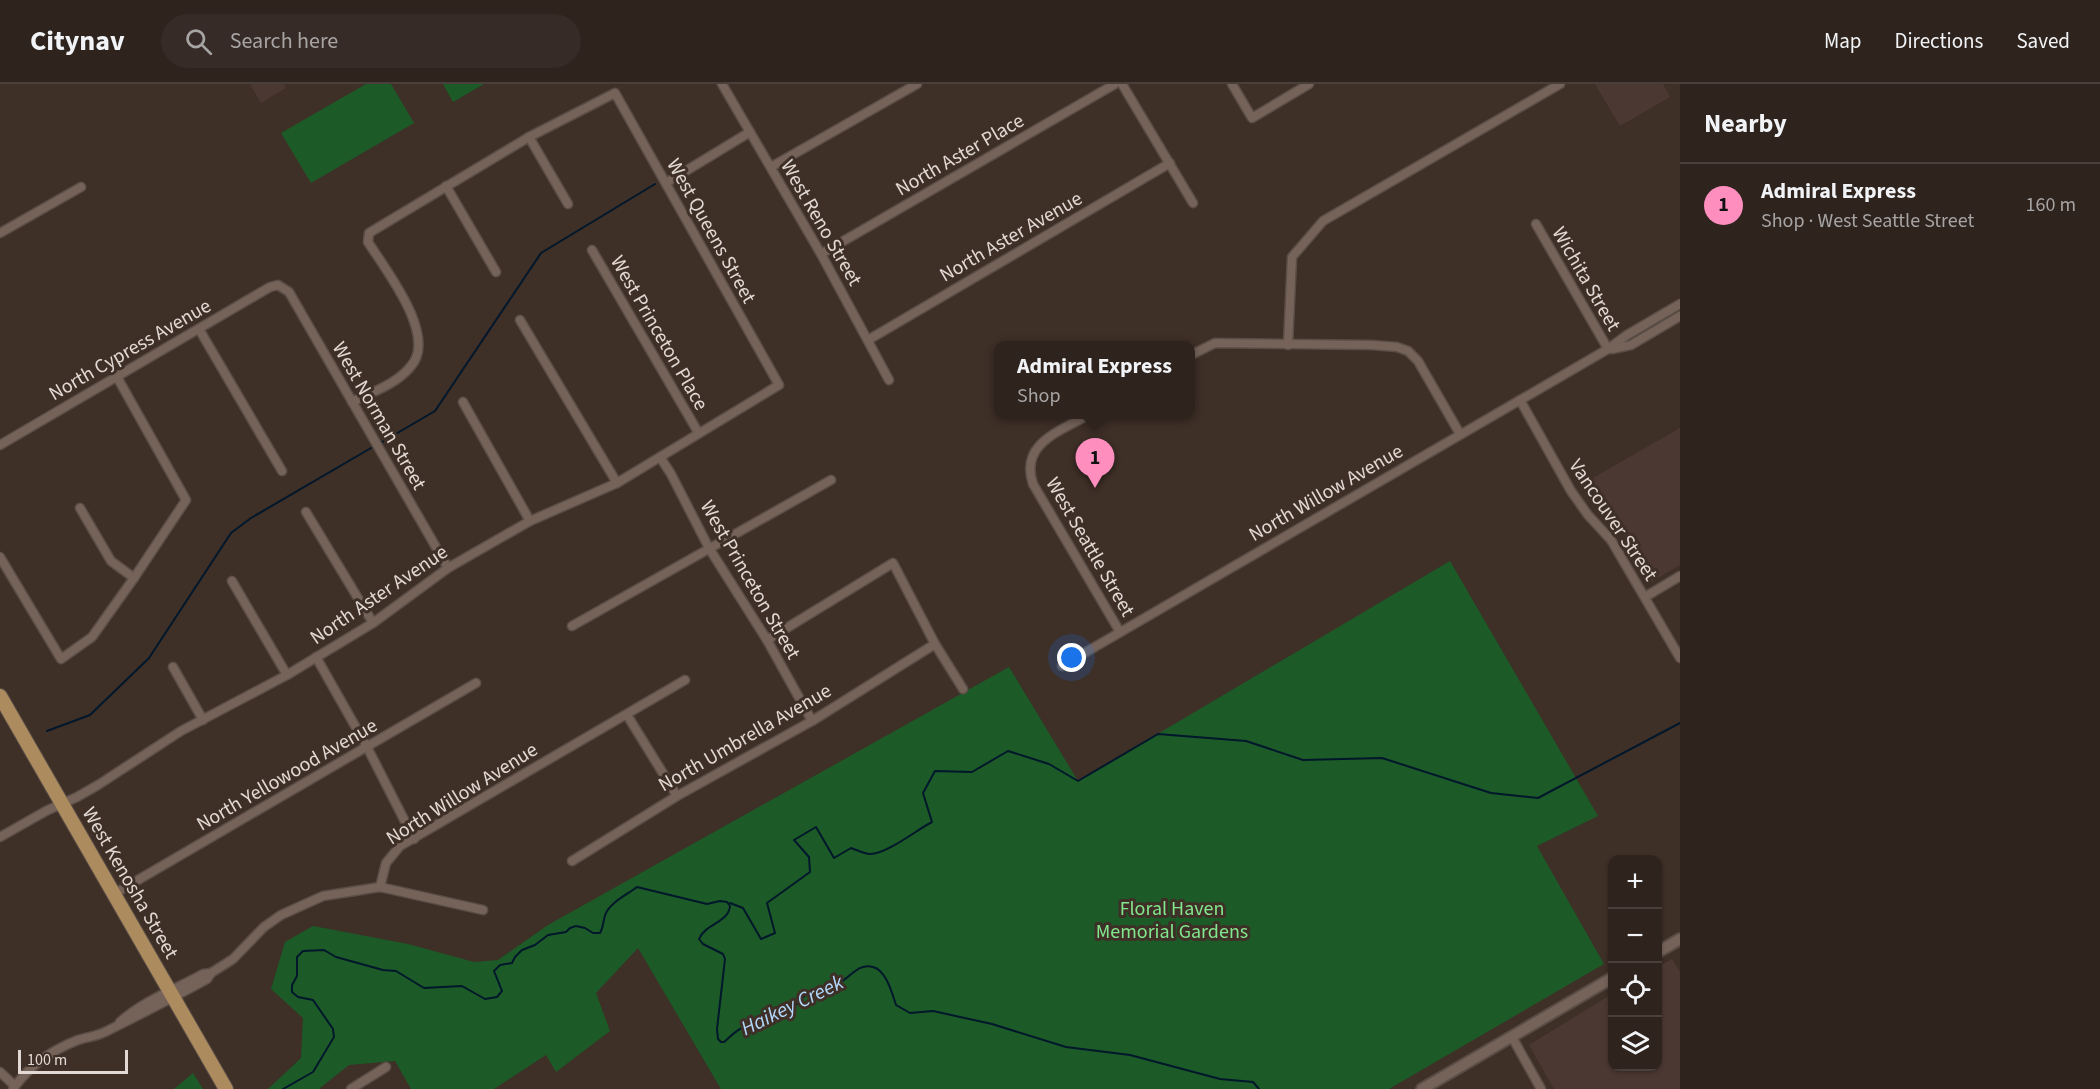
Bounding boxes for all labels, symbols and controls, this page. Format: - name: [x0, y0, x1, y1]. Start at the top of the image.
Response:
- search box: [161, 14, 581, 68]
- text: Citynav: [30, 21, 125, 61]
- icon: search: [182, 25, 215, 58]
- text: Search here: [230, 25, 338, 57]
- text: Map: [1824, 26, 1862, 56]
- text: Directions: [1895, 26, 1983, 56]
- text: Saved: [2016, 26, 2070, 56]
- text: Nearby: [1704, 105, 1787, 142]
- street label: North Aster Place: [891, 107, 1029, 203]
- street label: West Queens Street: [660, 153, 763, 309]
- street label: West Reno Street: [774, 155, 869, 291]
- text: Admiral Express: [1761, 175, 1916, 207]
- street label: North Aster Avenue: [934, 185, 1088, 289]
- text: 1: [1718, 191, 1729, 219]
- text: 160 m: [2026, 191, 2076, 219]
- text: Shop · West Seattle Street: [1761, 207, 1974, 235]
- street label: Wichita Street: [1545, 222, 1627, 336]
- street label: West Princeton Place: [603, 251, 715, 416]
- street label: North Cypress Avenue: [44, 292, 216, 408]
- street label: West Norman Street: [325, 337, 433, 495]
- popup: [994, 341, 1195, 419]
- text: Admiral Express: [1017, 350, 1172, 382]
- text: Shop: [1017, 382, 1061, 410]
- street label: North Willow Avenue: [1244, 437, 1408, 549]
- pin: 1: [1076, 438, 1114, 488]
- street label: Vancouver Street: [1562, 454, 1664, 587]
- street label: West Seattle Street: [1039, 472, 1141, 622]
- street label: West Princeton Street: [693, 495, 807, 665]
- street label: North Aster Avenue: [305, 538, 453, 652]
- your location: [1057, 643, 1086, 672]
- street label: North Umbrella Avenue: [653, 677, 837, 799]
- street label: North Yellowood Avenue: [191, 712, 383, 838]
- street label: North Willow Avenue: [381, 736, 543, 852]
- street label: West Kenosha Street: [75, 802, 185, 964]
- map controls: [1608, 855, 1662, 1071]
- button: +: [1608, 855, 1662, 909]
- park label: Floral Haven Memorial Gardens: [1096, 895, 1248, 946]
- button: −: [1608, 909, 1662, 963]
- button: locate: [1608, 963, 1662, 1017]
- water label: Haikey Creek: [736, 967, 849, 1043]
- button: layers: [1608, 1017, 1662, 1071]
- scale bar: [18, 1047, 128, 1074]
- text: 100 m: [27, 1049, 67, 1071]

